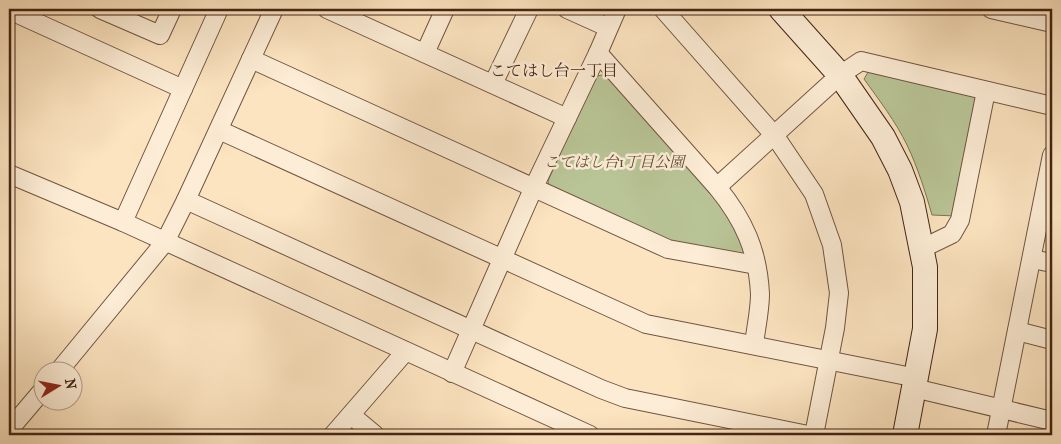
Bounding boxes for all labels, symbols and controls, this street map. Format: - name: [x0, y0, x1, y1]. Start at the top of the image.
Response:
- district label: こてはし台一丁目: [490, 61, 618, 80]
- park label: こてはし台1丁目公園: [544, 153, 687, 171]
- north arrow: [32, 362, 82, 412]
- text: N: [61, 377, 80, 391]

